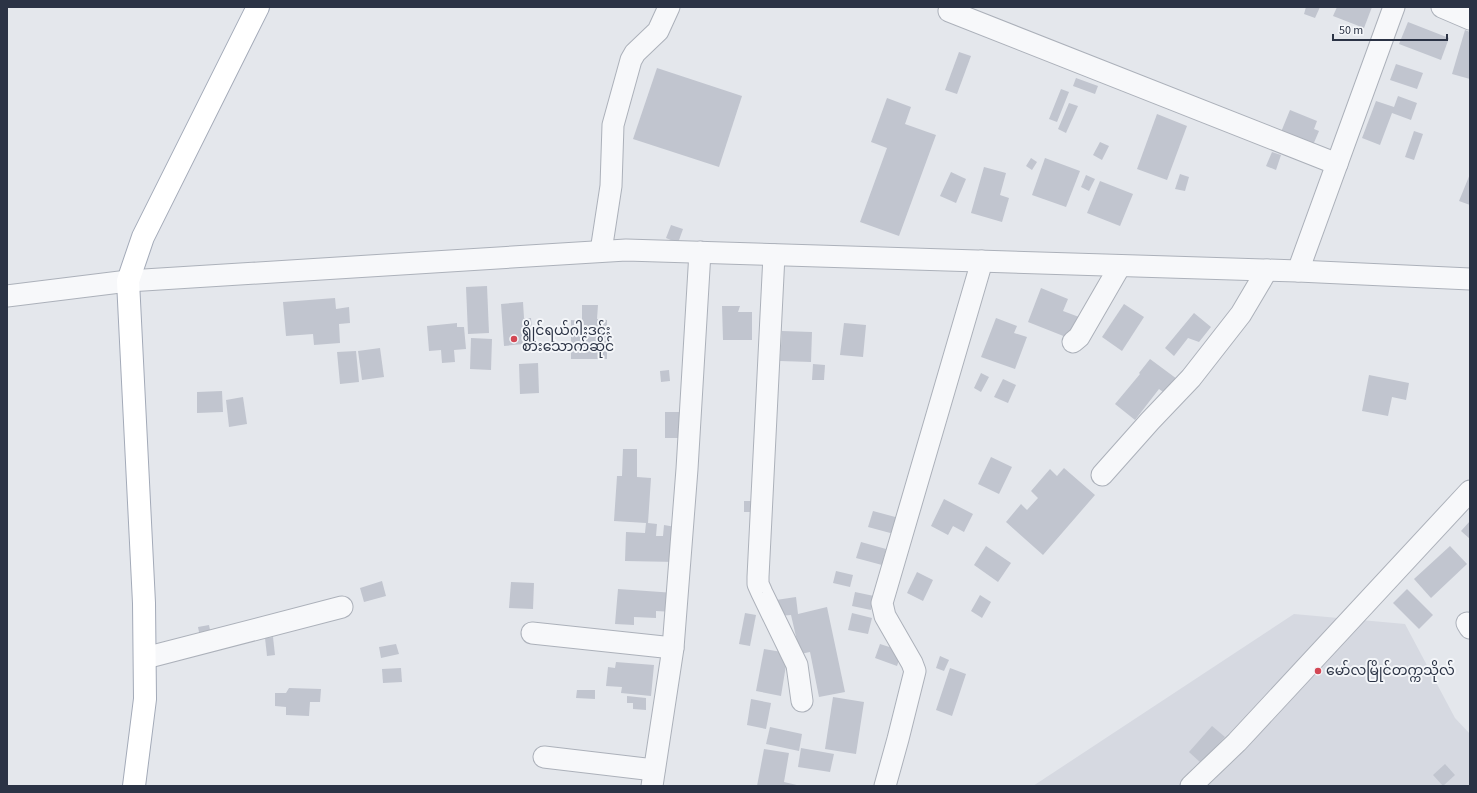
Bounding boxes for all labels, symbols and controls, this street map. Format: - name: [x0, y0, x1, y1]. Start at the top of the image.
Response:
- scale bar: [1333, 16, 1447, 42]
- text: 50 m: [1339, 22, 1363, 39]
- place label: ရွိုင်ရယ်ဂါးဒင်း စားသောက်ဆိုင်: [522, 320, 614, 358]
- marker: ရွိုင်ရယ်ဂါးဒင်း စားသောက်ဆိုင်: [509, 334, 519, 344]
- place label: မော်လမြိုင်တက္ကသိုလ်: [1326, 660, 1455, 682]
- marker: မော်လမြိုင်တက္ကသိုလ်: [1313, 666, 1323, 676]

